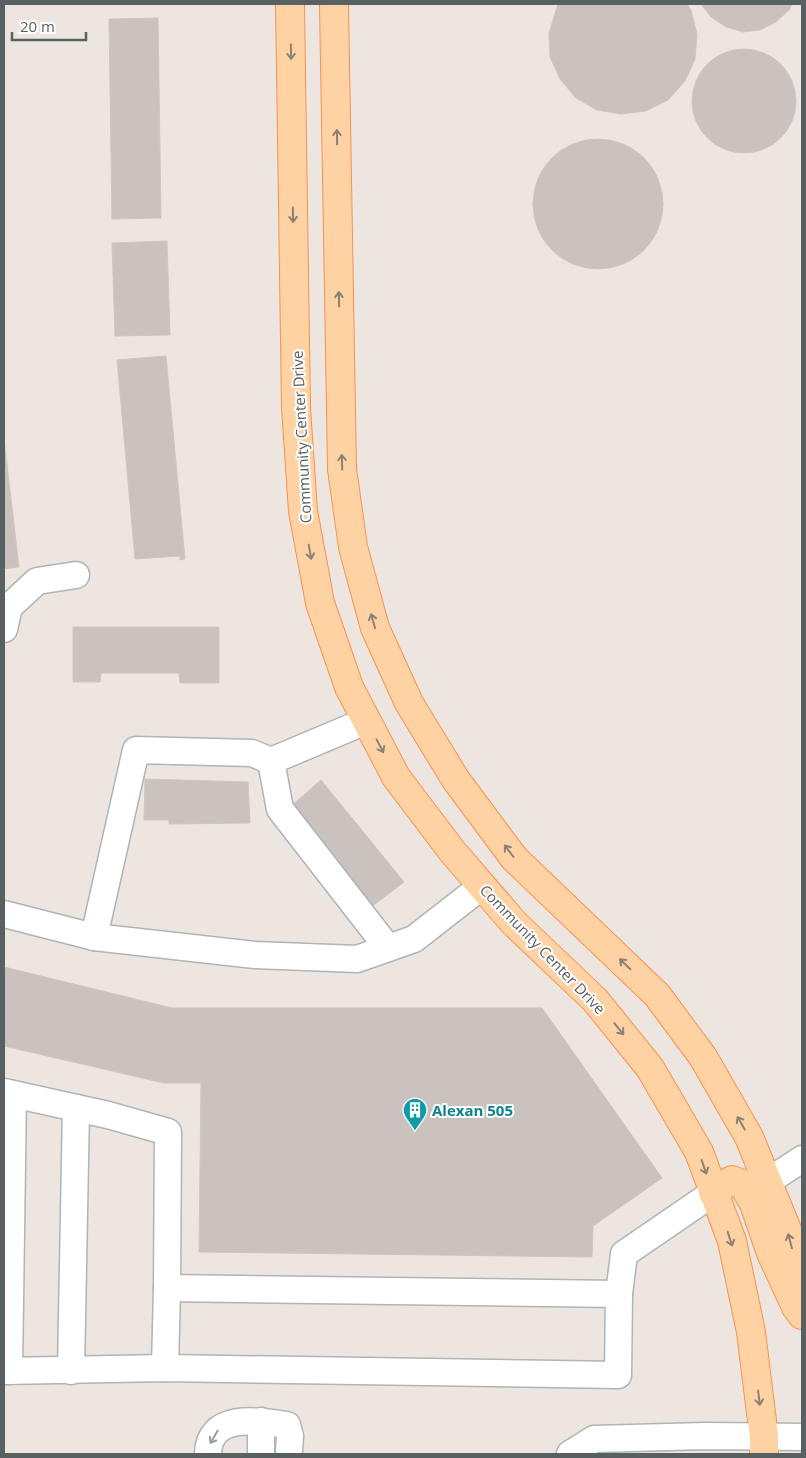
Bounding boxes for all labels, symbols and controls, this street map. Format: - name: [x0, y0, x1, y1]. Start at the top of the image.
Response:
- scale bar: [12, 10, 86, 42]
- text: 20 m: [20, 16, 55, 36]
- one-way arrow: [286, 44, 296, 60]
- one-way arrow: [332, 129, 341, 145]
- one-way arrow: [288, 206, 298, 223]
- one-way arrow: [334, 291, 344, 308]
- street label: Community Center Drive: [286, 350, 316, 524]
- one-way arrow: [337, 454, 347, 470]
- one-way arrow: [306, 543, 316, 559]
- one-way arrow: [368, 613, 378, 629]
- one-way arrow: [376, 738, 385, 753]
- one-way arrow: [504, 844, 514, 858]
- street label: Community Center Drive: [476, 880, 610, 1018]
- one-way arrow: [619, 958, 632, 970]
- one-way arrow: [613, 1023, 624, 1036]
- building icon: Alexan 505: [402, 1097, 428, 1131]
- place label: Alexan 505: [432, 1100, 513, 1120]
- one-way arrow: [736, 1116, 745, 1131]
- one-way arrow: [700, 1158, 709, 1174]
- one-way arrow: [726, 1230, 736, 1246]
- one-way arrow: [785, 1233, 794, 1249]
- one-way arrow: [754, 1390, 764, 1406]
- one-way arrow: [209, 1429, 219, 1444]

